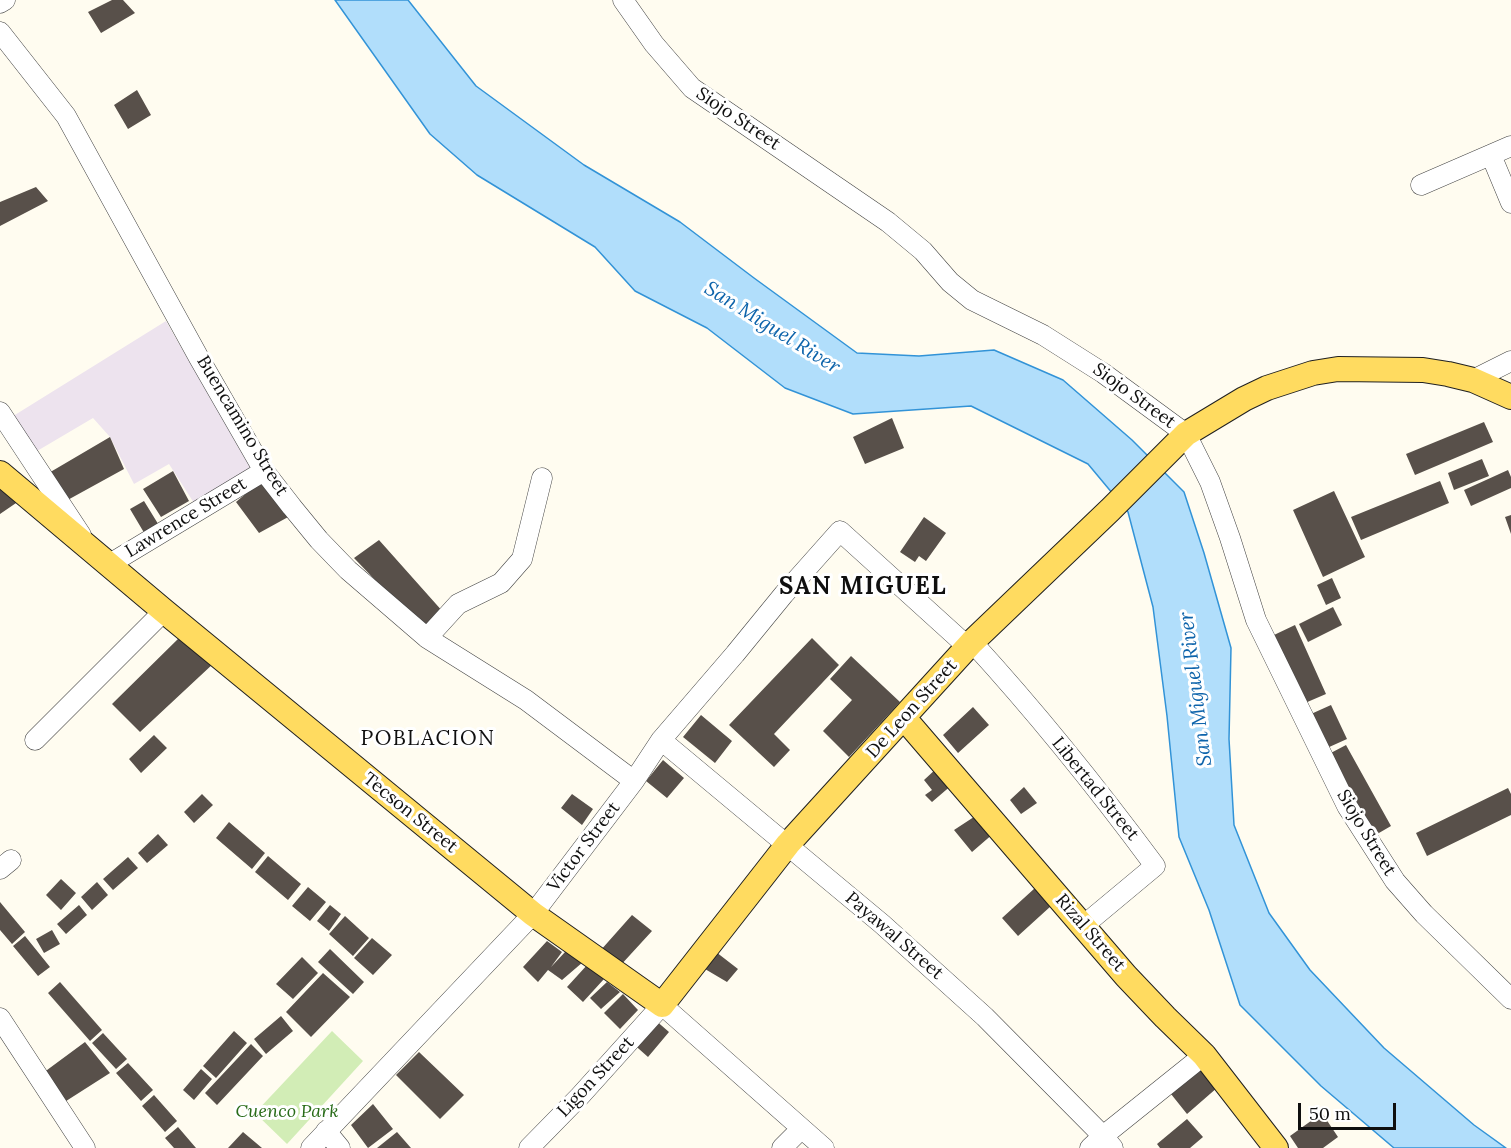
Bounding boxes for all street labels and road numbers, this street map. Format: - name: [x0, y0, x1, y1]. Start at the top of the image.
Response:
- street label: Siojo Street: [692, 83, 784, 155]
- street label: Buencamino Street: [192, 352, 292, 500]
- street label: Siojo Street: [1089, 359, 1179, 433]
- street label: Lawrence Street: [121, 473, 251, 563]
- street label: De Leon Street: [862, 655, 962, 763]
- street label: Libertad Street: [1047, 733, 1143, 845]
- street label: Tecson Street: [358, 768, 462, 858]
- street label: Siojo Street: [1332, 786, 1400, 880]
- street label: Victor Street: [543, 798, 625, 896]
- street label: Payawal Street: [841, 888, 947, 984]
- street label: Rizal Street: [1051, 890, 1129, 976]
- street label: Ligon Street: [553, 1032, 639, 1122]

